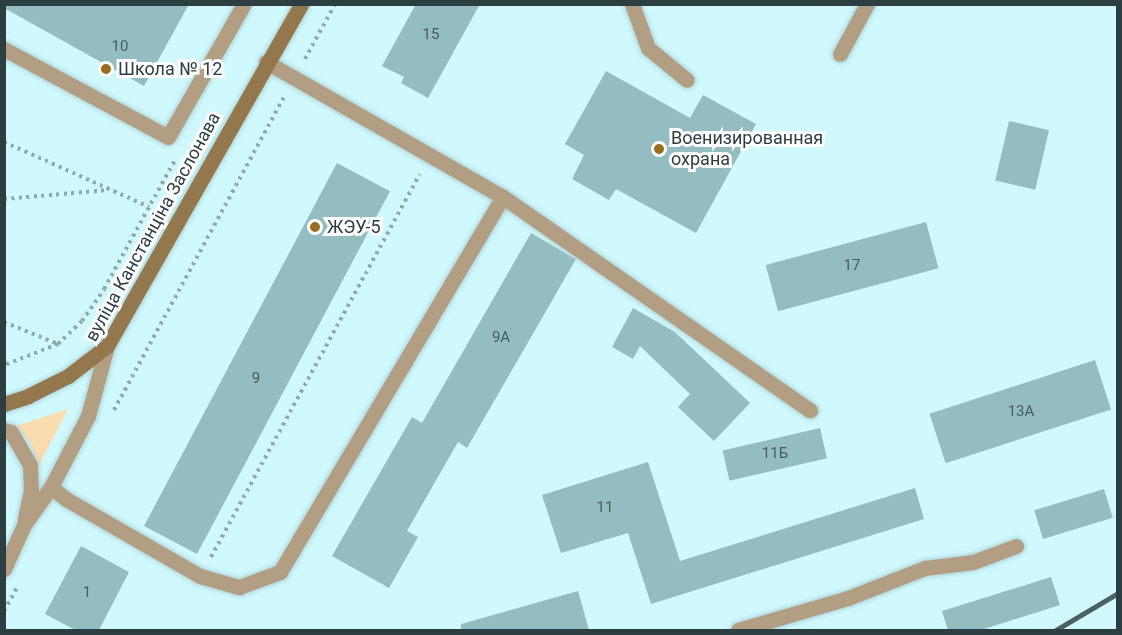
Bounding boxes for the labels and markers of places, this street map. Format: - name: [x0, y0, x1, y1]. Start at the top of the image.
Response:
- place label: Школа № 12: [118, 58, 222, 80]
- marker: Школа № 12: [99, 62, 113, 76]
- place label: Военизированная охрана: [671, 128, 823, 170]
- marker: Военизированная охрана: [652, 142, 666, 156]
- place label: ЖЭУ-5: [327, 216, 381, 238]
- marker: ЖЭУ-5: [308, 220, 322, 234]

